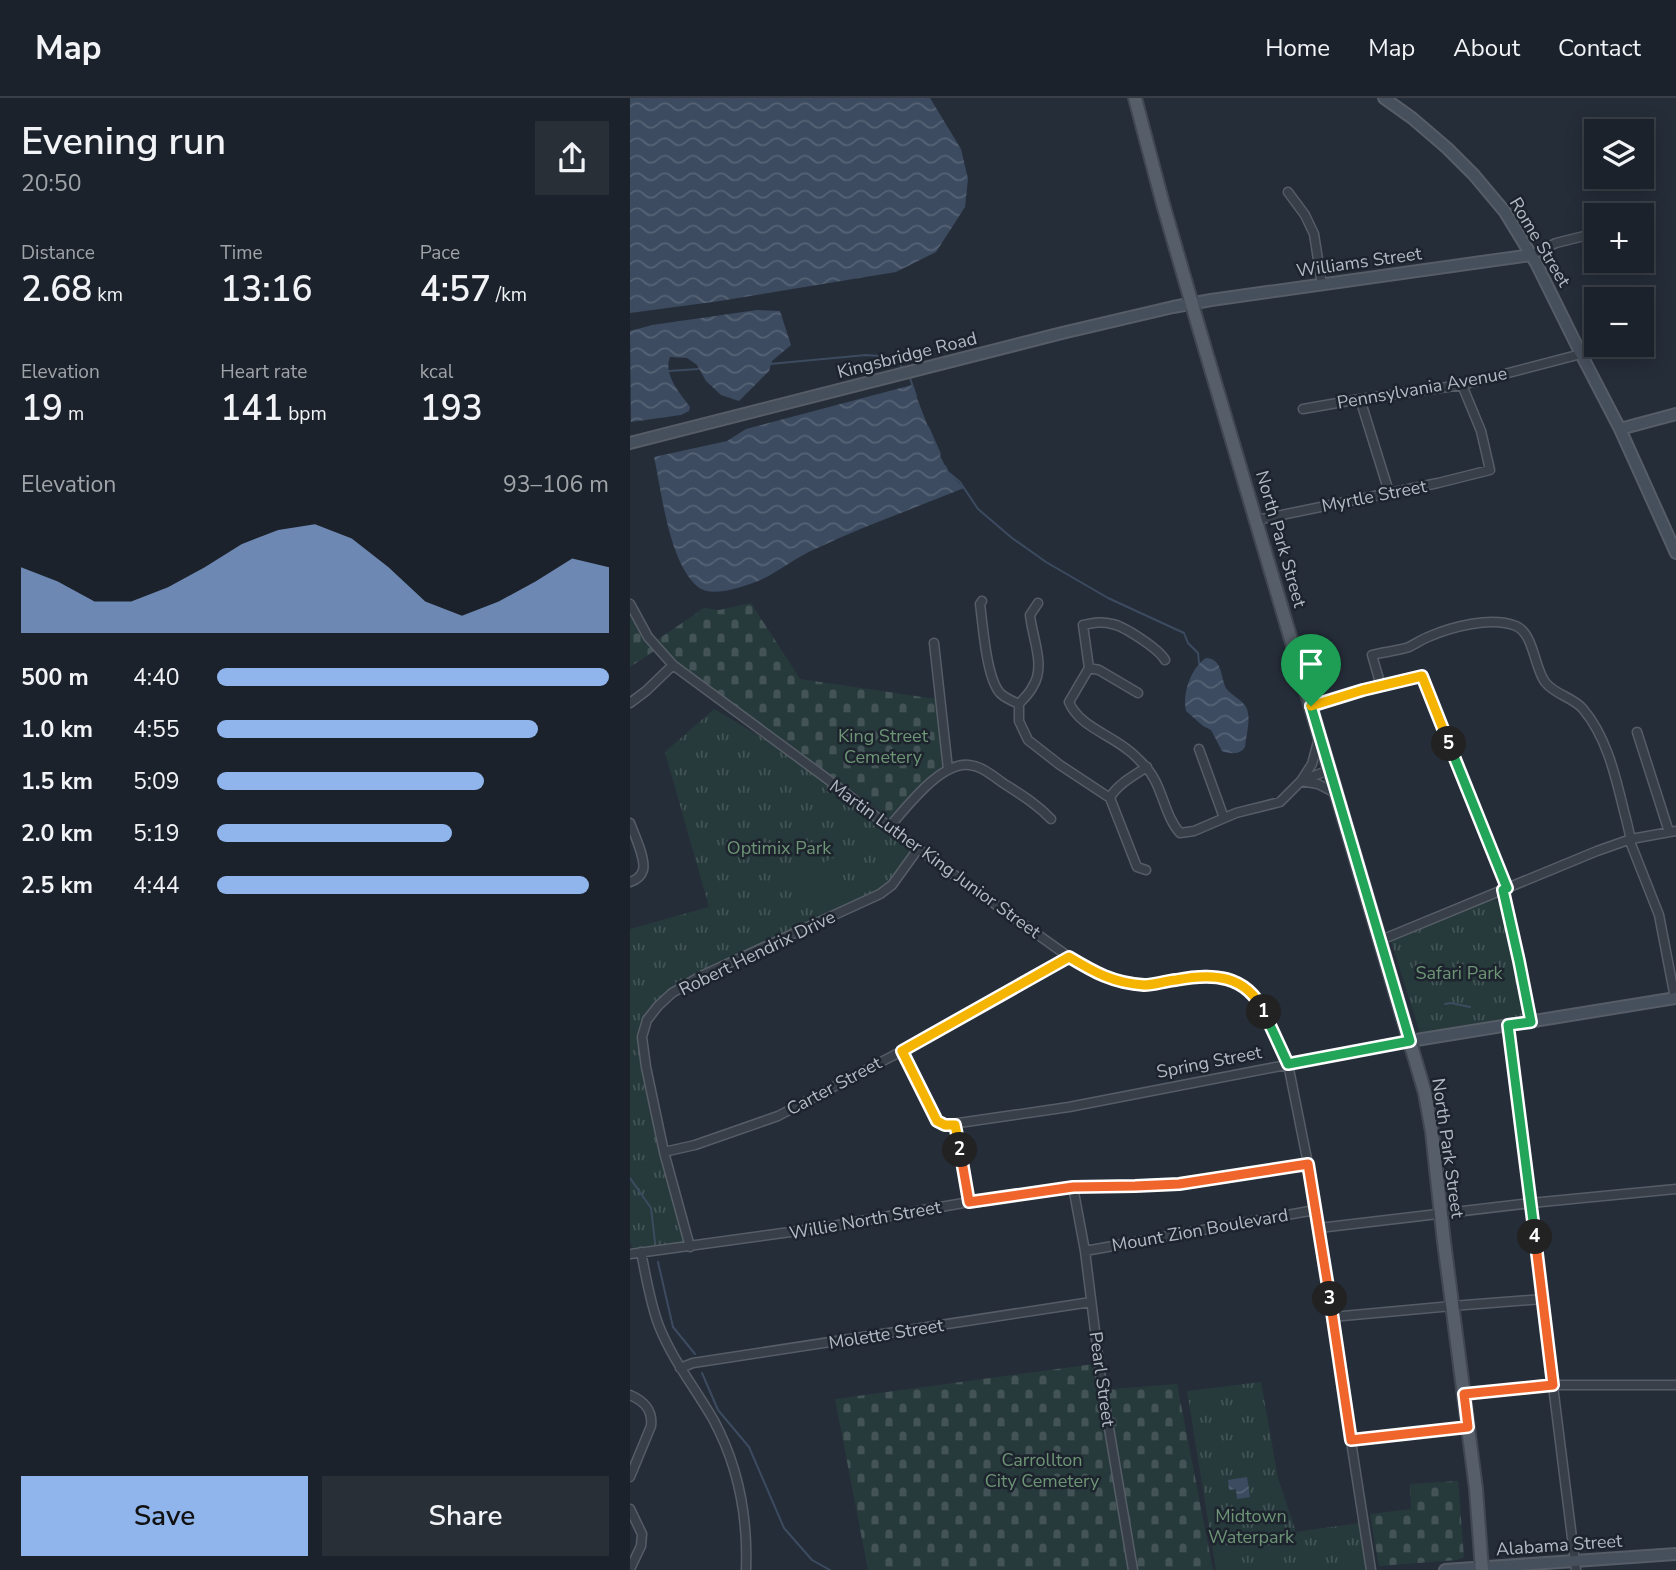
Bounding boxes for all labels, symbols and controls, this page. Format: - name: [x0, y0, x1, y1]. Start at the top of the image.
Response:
- text: Map: [35, 26, 102, 71]
- text: Home: [1265, 32, 1330, 64]
- text: Map: [1368, 32, 1415, 64]
- text: About: [1453, 32, 1520, 64]
- text: Contact: [1558, 32, 1641, 64]
- text: Evening run: [21, 116, 226, 167]
- map controls: [1584, 119, 1654, 357]
- button: layers: [1584, 119, 1654, 189]
- button: share: [535, 121, 609, 195]
- text: 20:50: [21, 168, 81, 199]
- street label: Rome Street: [1504, 193, 1577, 292]
- button: +: [1584, 203, 1654, 273]
- text: Distance: [21, 240, 95, 266]
- text: Time: [220, 240, 263, 266]
- text: Pace: [420, 240, 460, 266]
- street label: Williams Street: [1295, 241, 1424, 283]
- text: 2.68: [21, 266, 92, 313]
- text: 13:16: [220, 266, 313, 313]
- text: 4:57: [420, 266, 491, 313]
- text: km: [92, 282, 123, 308]
- text: /km: [491, 282, 527, 308]
- button: −: [1584, 287, 1654, 357]
- street label: Kingsbridge Road: [835, 326, 979, 384]
- text: Elevation: [21, 359, 100, 385]
- text: Heart rate: [220, 359, 307, 385]
- text: kcal: [420, 359, 453, 385]
- street label: Pennsylvania Avenue: [1335, 361, 1509, 415]
- text: 19: [21, 385, 63, 432]
- text: 141: [220, 385, 283, 432]
- text: 193: [420, 385, 483, 432]
- text: m: [63, 401, 84, 427]
- text: bpm: [283, 401, 327, 427]
- street label: North Park Street: [1250, 468, 1312, 611]
- text: Elevation: [21, 469, 116, 500]
- text: 93–106 m: [503, 469, 609, 500]
- street label: Myrtle Street: [1319, 474, 1429, 518]
- pin: [1281, 634, 1341, 706]
- icon: arrive: [1292, 645, 1330, 683]
- text: 500 m: [21, 662, 89, 693]
- text: 4:40: [133, 662, 180, 693]
- text: 1.0 km: [21, 714, 93, 745]
- text: 4:55: [133, 714, 180, 745]
- park label: King Street Cemetery: [838, 724, 929, 769]
- pin: 5: [1432, 726, 1466, 762]
- text: 5: [1443, 730, 1454, 756]
- text: 1.5 km: [21, 766, 93, 797]
- text: 5:09: [133, 766, 180, 797]
- street label: Martin Luther King Junior Street: [825, 774, 1046, 944]
- text: 2.0 km: [21, 818, 93, 849]
- text: 5:19: [133, 818, 180, 849]
- park label: Optimix Park: [727, 836, 832, 860]
- text: 2.5 km: [21, 870, 93, 901]
- text: 4:44: [133, 870, 180, 901]
- street label: Robert Hendrix Drive: [675, 905, 839, 1001]
- park label: Safari Park: [1415, 961, 1504, 985]
- pin: 1: [1246, 995, 1282, 1030]
- text: 1: [1258, 998, 1269, 1024]
- street label: Spring Street: [1154, 1040, 1264, 1084]
- street label: Carter Street: [782, 1051, 886, 1121]
- street label: North Park Street: [1426, 1076, 1470, 1220]
- pin: 2: [942, 1132, 978, 1168]
- text: 2: [954, 1136, 965, 1162]
- street label: Willie North Street: [787, 1195, 943, 1245]
- street label: Mount Zion Boulevard: [1110, 1203, 1290, 1257]
- pin: 4: [1518, 1220, 1552, 1254]
- text: 4: [1529, 1223, 1540, 1249]
- pin: 3: [1312, 1282, 1348, 1316]
- text: 3: [1324, 1285, 1335, 1311]
- street label: Molette Street: [827, 1313, 946, 1355]
- street label: Pearl Street: [1083, 1330, 1121, 1429]
- park label: Carrollton City Cemetery: [985, 1448, 1100, 1493]
- button: Save: [21, 1476, 308, 1556]
- button: Share: [322, 1476, 609, 1556]
- park label: Midtown Waterpark: [1208, 1504, 1295, 1549]
- street label: Alabama Street: [1495, 1529, 1624, 1561]

